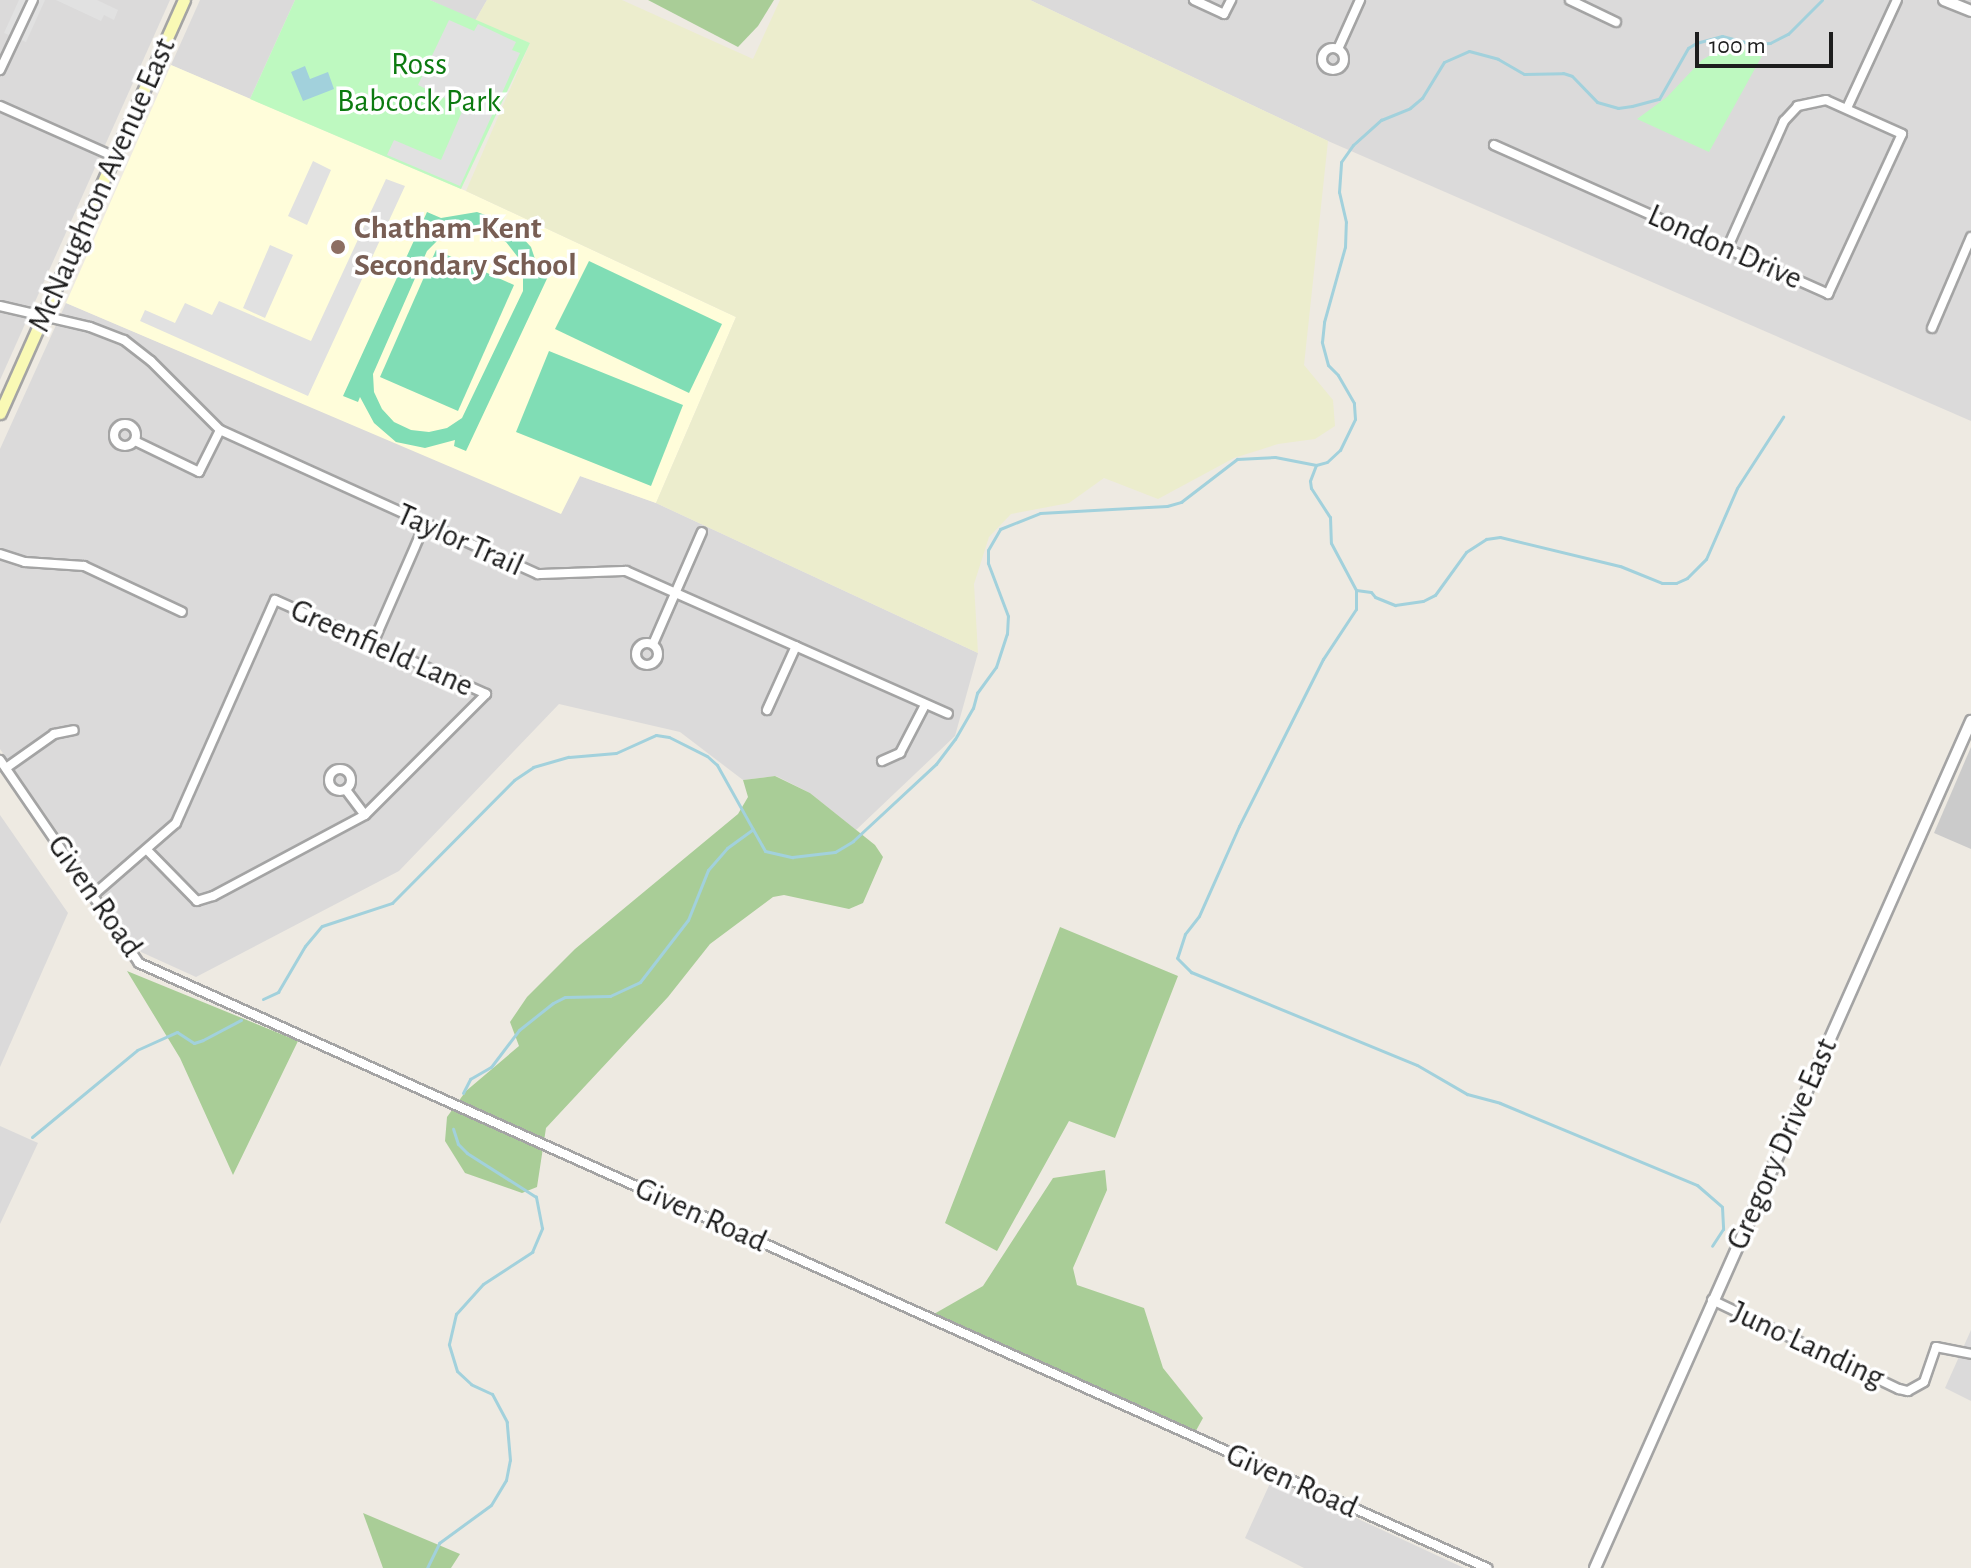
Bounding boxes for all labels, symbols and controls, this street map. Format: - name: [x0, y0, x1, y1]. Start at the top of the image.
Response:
- scale bar: [1699, 16, 1837, 66]
- street label: McNaughton Avenue East: [20, 32, 184, 338]
- text: 100 m: [1709, 34, 1766, 58]
- park label: Ross Babcock Park: [337, 46, 501, 121]
- street label: London Drive: [1642, 196, 1808, 298]
- place label: Chatham-Kent Secondary School: [354, 210, 577, 285]
- marker: Chatham-Kent Secondary School: [329, 238, 347, 256]
- street label: Taylor Trail: [391, 495, 529, 585]
- street label: Greenfield Lane: [285, 591, 479, 705]
- street label: Given Road: [39, 828, 151, 964]
- street label: Gregory Drive East: [1718, 1032, 1846, 1256]
- street label: Given Road: [629, 1169, 773, 1261]
- street label: Juno Landing: [1726, 1293, 1890, 1397]
- street label: Given Road: [1220, 1435, 1364, 1527]

